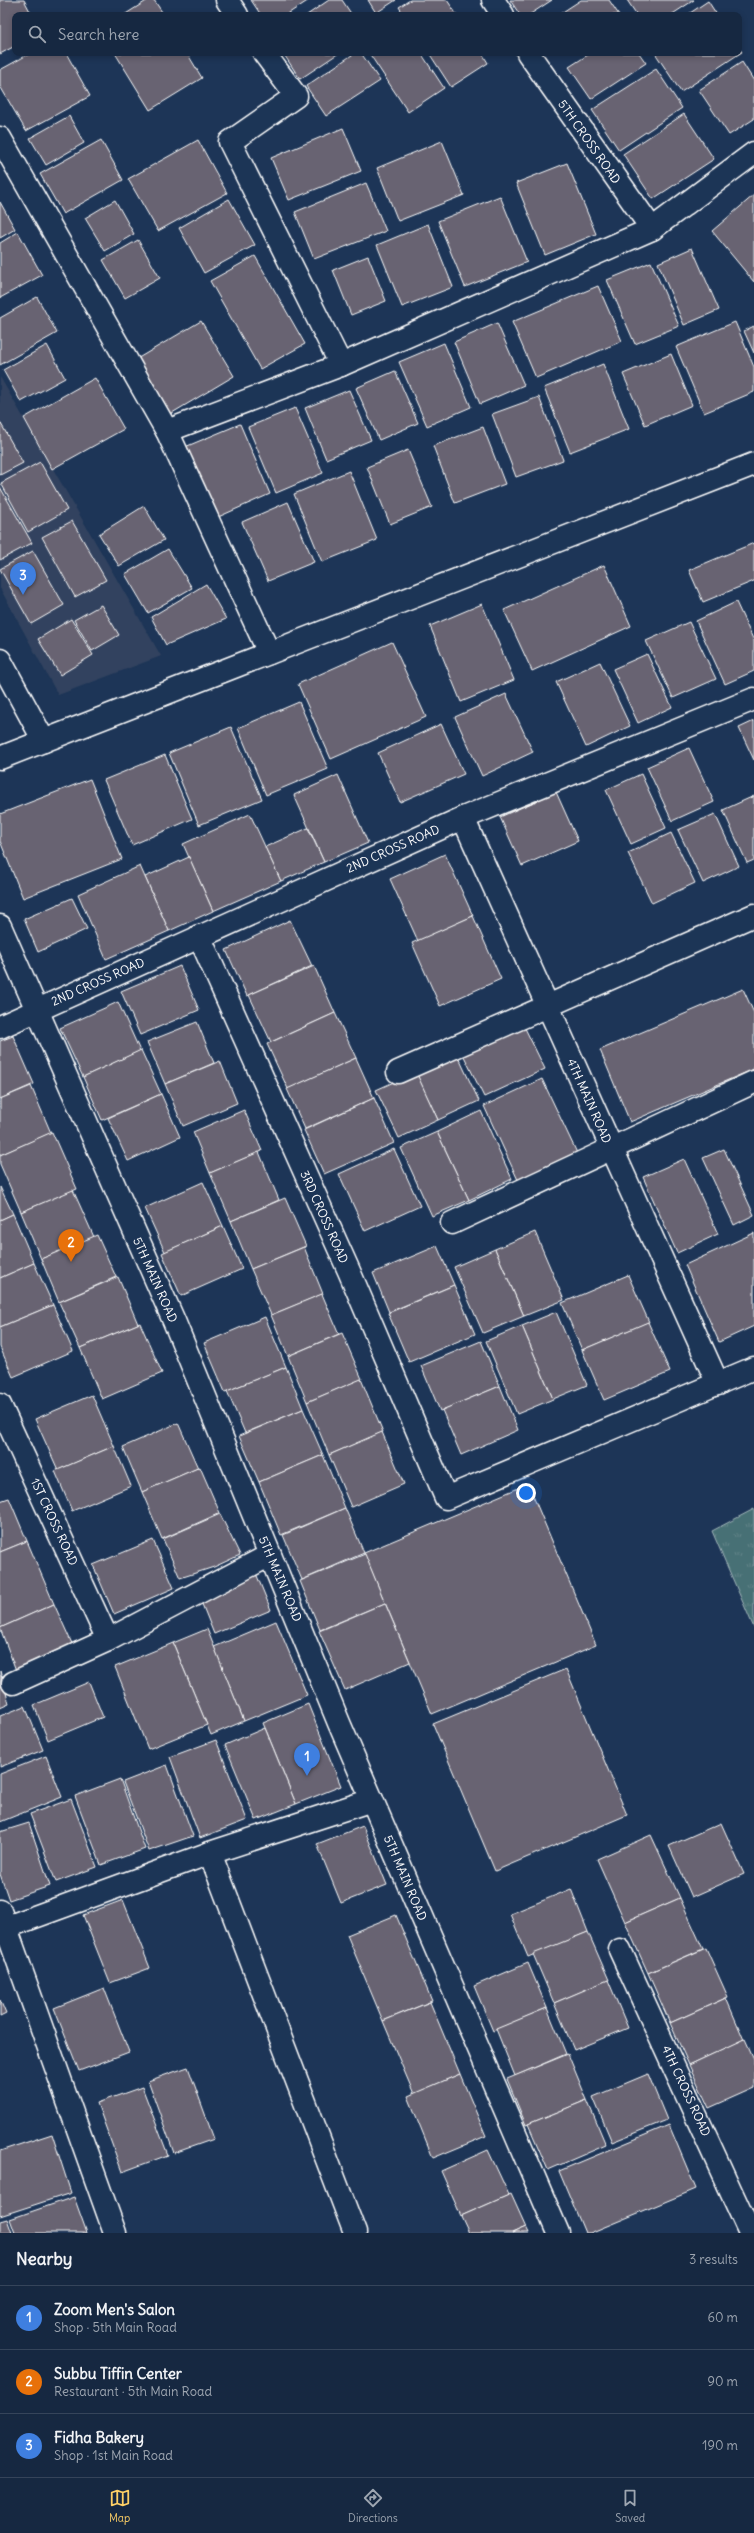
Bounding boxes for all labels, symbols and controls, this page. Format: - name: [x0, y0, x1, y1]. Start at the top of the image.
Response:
- search box: [12, 12, 742, 56]
- icon: search: [26, 23, 48, 45]
- text: Search here: [58, 25, 139, 44]
- street label: 5TH CROSS ROAD: [555, 97, 624, 186]
- pin: 3: [10, 562, 36, 595]
- street label: 2ND CROSS ROAD: [344, 821, 442, 876]
- street label: 2ND CROSS ROAD: [49, 954, 147, 1009]
- street label: 4TH MAIN ROAD: [564, 1056, 615, 1146]
- street label: 3RD CROSS ROAD: [297, 1168, 352, 1265]
- pin: 2: [58, 1229, 84, 1262]
- street label: 5TH MAIN ROAD: [130, 1235, 181, 1325]
- street label: 1ST CROSS ROAD: [28, 1476, 81, 1568]
- your location: [516, 1483, 536, 1503]
- street label: 5TH MAIN ROAD: [256, 1534, 305, 1624]
- pin: 1: [294, 1743, 320, 1776]
- street label: 5TH MAIN ROAD: [381, 1833, 430, 1923]
- street label: 4TH CROSS ROAD: [659, 2043, 714, 2139]
- text: Nearby: [16, 2248, 72, 2270]
- text: 3 results: [689, 2251, 738, 2268]
- text: Zoom Men's Salon: [54, 2300, 175, 2319]
- text: 1: [26, 2309, 32, 2326]
- text: 60 m: [707, 2309, 738, 2326]
- text: Shop · 5th Main Road: [54, 2319, 177, 2336]
- text: Subbu Tiffin Center: [54, 2364, 182, 2383]
- text: 2: [25, 2373, 33, 2390]
- text: 90 m: [707, 2373, 738, 2390]
- text: Restaurant · 5th Main Road: [54, 2383, 212, 2400]
- text: Fidha Bakery: [54, 2428, 144, 2447]
- text: 3: [25, 2437, 33, 2454]
- text: 190 m: [702, 2437, 738, 2454]
- text: Shop · 1st Main Road: [54, 2447, 173, 2464]
- tab: Map: [109, 2487, 131, 2525]
- tab: Directions: [348, 2487, 398, 2525]
- tab: Saved: [615, 2487, 645, 2525]

